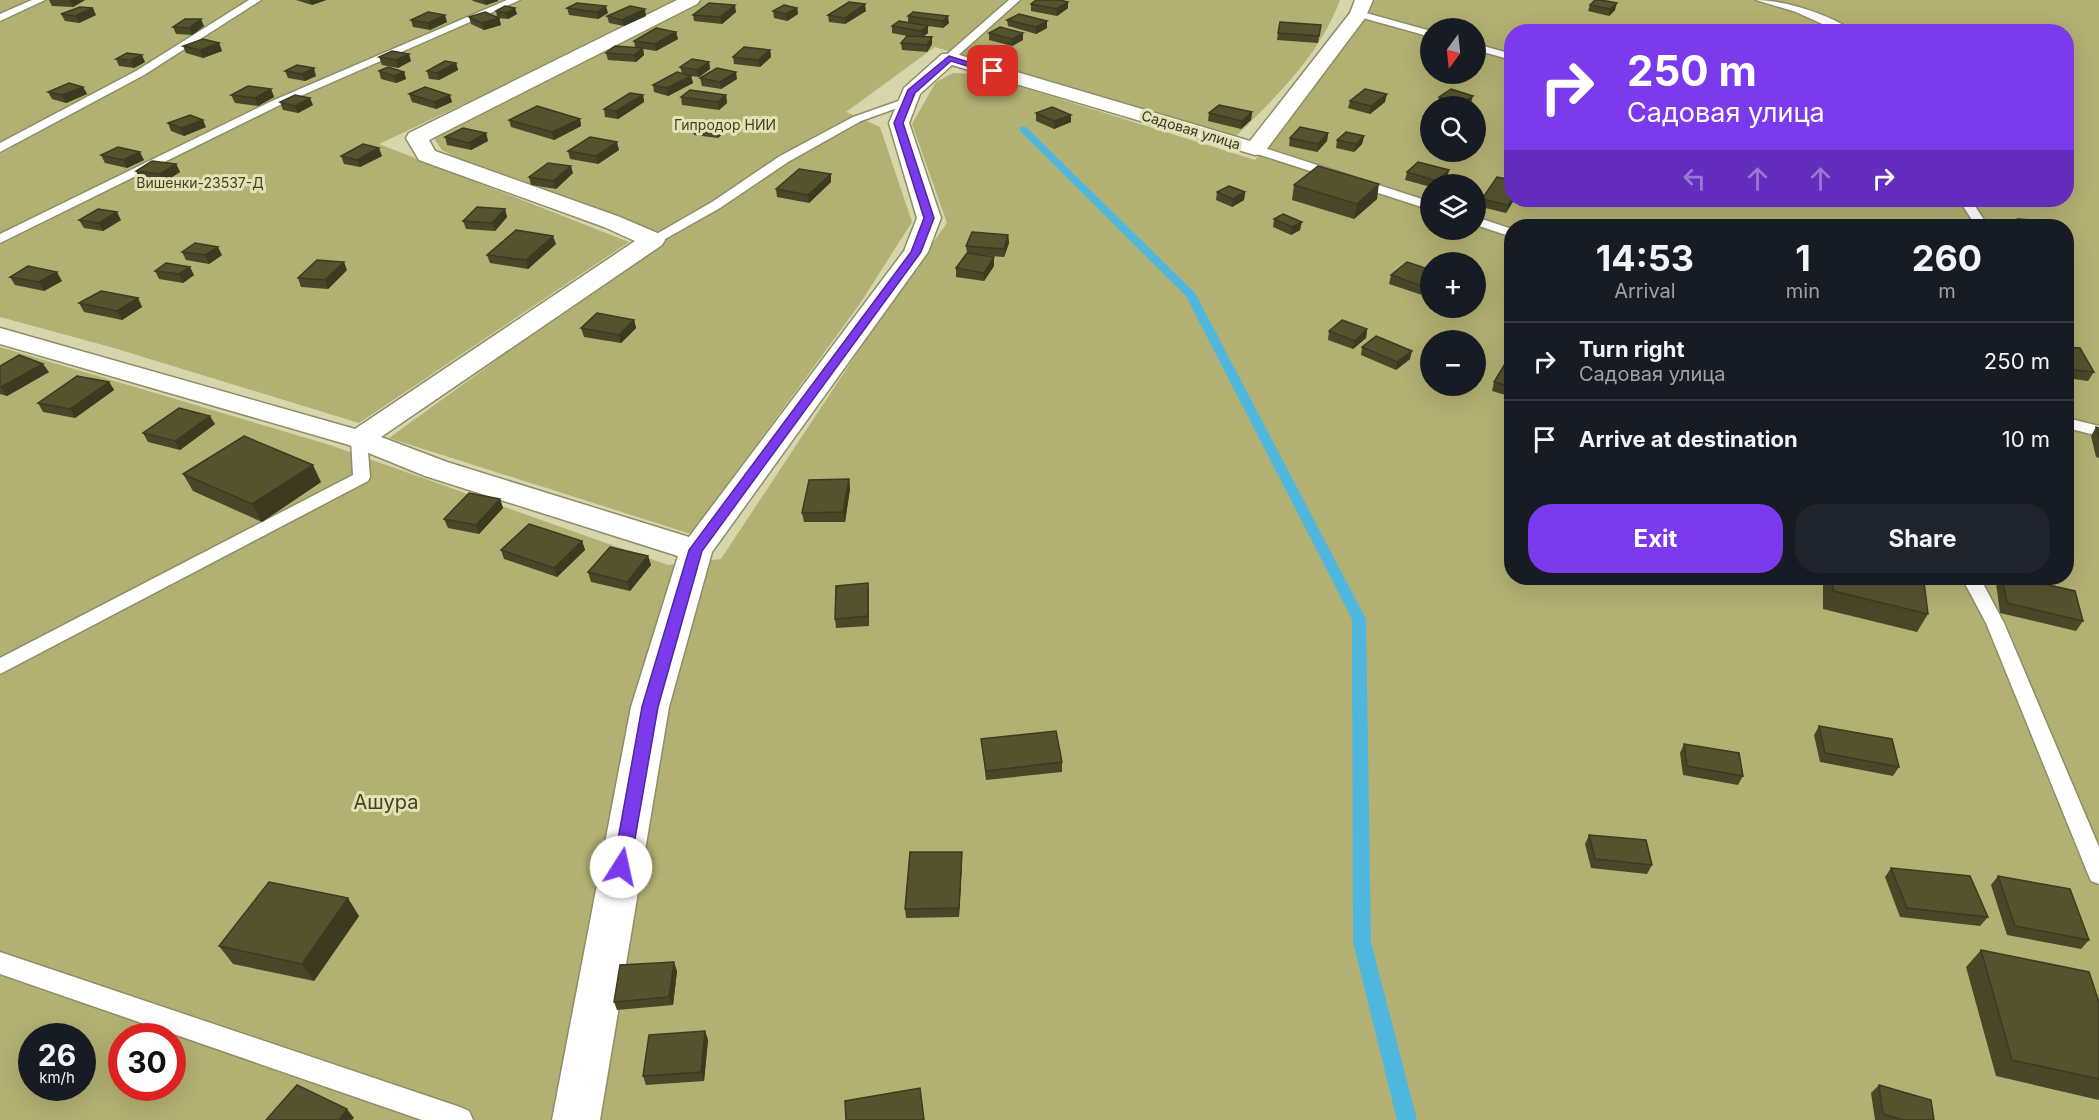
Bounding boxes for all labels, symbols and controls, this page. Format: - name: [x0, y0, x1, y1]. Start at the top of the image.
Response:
- north arrow: [1420, 18, 1486, 84]
- map controls: [1420, 18, 1486, 396]
- pin: [967, 45, 1018, 96]
- text: 250 m: [1627, 45, 1757, 96]
- icon: right: [1528, 48, 1606, 126]
- icon: arrive: [976, 54, 1009, 87]
- button: search: [1420, 96, 1486, 162]
- text: Садовая улица: [1627, 96, 1825, 129]
- street label: Садовая улица: [1140, 106, 1243, 153]
- park label: Гипродор НИИ: [674, 116, 776, 133]
- icon: left: [1678, 162, 1711, 195]
- icon: ahead: [1741, 162, 1774, 195]
- icon: ahead: [1804, 162, 1837, 195]
- icon: right: [1867, 162, 1900, 195]
- park label: Вишенки-23537-Д: [136, 174, 264, 191]
- button: layers: [1420, 174, 1486, 240]
- text: 14:53: [1596, 236, 1694, 280]
- text: 1: [1795, 236, 1811, 280]
- text: 260: [1912, 236, 1982, 280]
- button: +: [1420, 252, 1486, 318]
- text: Arrival: [1614, 279, 1676, 303]
- text: min: [1786, 279, 1820, 303]
- text: m: [1938, 279, 1956, 303]
- button: −: [1420, 330, 1486, 396]
- text: Turn right: [1579, 336, 1685, 362]
- icon: right: [1528, 345, 1561, 378]
- text: 250 m: [1984, 348, 2050, 374]
- text: Садовая улица: [1579, 362, 1725, 386]
- icon: arrive: [1528, 423, 1561, 456]
- text: Arrive at destination: [1579, 426, 1798, 452]
- text: 10 m: [2002, 426, 2050, 452]
- button: Exit: [1528, 504, 1783, 573]
- button: Share: [1795, 504, 2050, 573]
- park label: Ашура: [354, 790, 418, 814]
- position arrow: [589, 835, 653, 899]
- speed limit sign: 30: [108, 1023, 186, 1101]
- text: 26: [38, 1037, 76, 1073]
- text: km/h: [39, 1068, 75, 1087]

